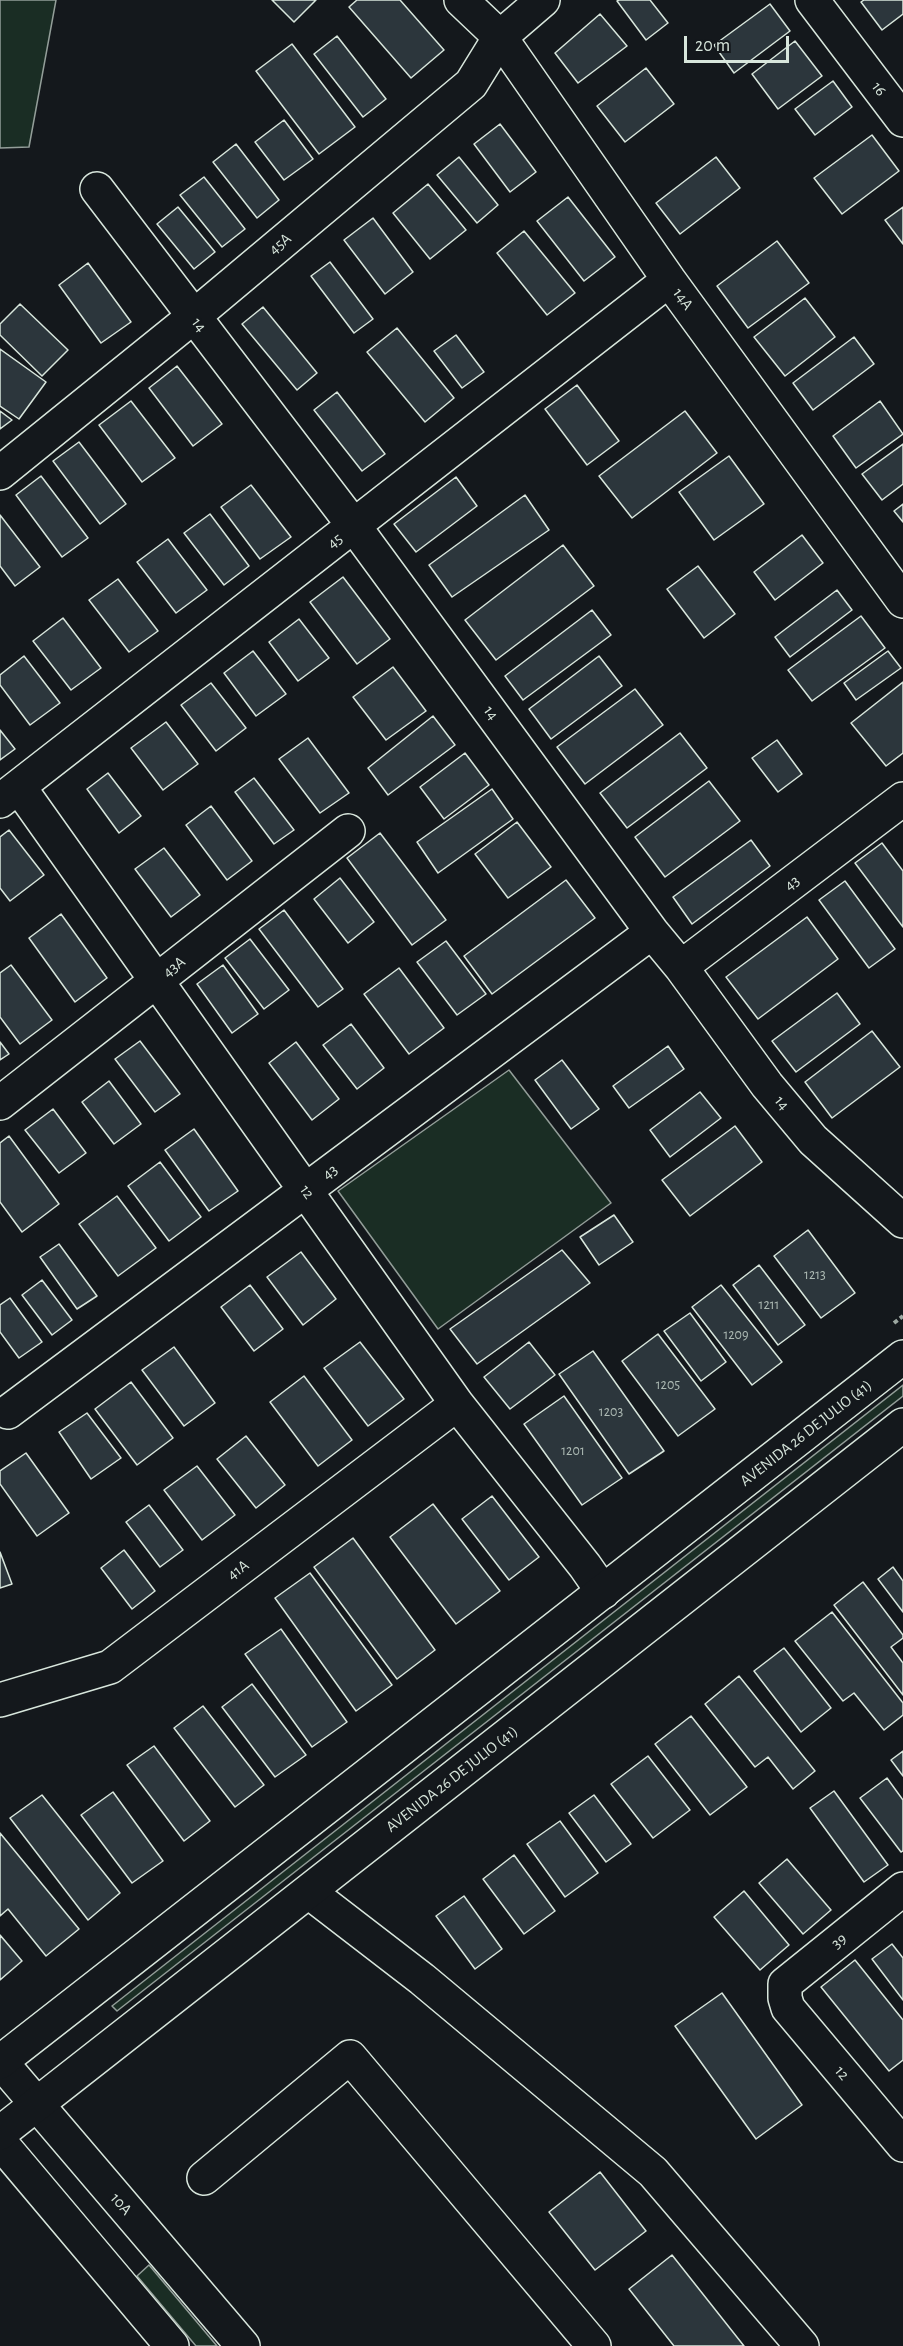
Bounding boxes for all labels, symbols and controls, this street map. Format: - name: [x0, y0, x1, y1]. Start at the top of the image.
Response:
- scale bar: [687, 24, 792, 62]
- text: 20 m: [695, 37, 730, 55]
- street label: 16: [867, 78, 891, 100]
- street label: 45A: [265, 229, 295, 259]
- street label: 14A: [669, 284, 697, 314]
- street label: 14: [187, 314, 211, 336]
- street label: 45: [323, 529, 347, 553]
- street label: 14: [479, 702, 503, 724]
- street label: 43: [781, 871, 803, 895]
- street label: 43A: [159, 952, 189, 982]
- street label: 14: [770, 1092, 794, 1114]
- street label: 43: [319, 1160, 341, 1184]
- street label: 12: [295, 1181, 319, 1203]
- house number: 1213: [804, 1267, 826, 1283]
- house number: 1211: [759, 1297, 779, 1313]
- house number: 1209: [723, 1327, 749, 1343]
- street label: AVENIDA 26 DE JULIO (41): [736, 1376, 876, 1490]
- house number: 1205: [656, 1377, 680, 1393]
- house number: 1203: [599, 1404, 623, 1420]
- house number: 1201: [561, 1443, 585, 1459]
- street label: 41A: [223, 1556, 253, 1584]
- street label: AVENIDA 26 DE JULIO (41): [382, 1722, 522, 1836]
- street label: 39: [827, 1929, 851, 1953]
- street label: 12: [831, 2062, 853, 2084]
- street label: 10A: [106, 2189, 136, 2219]

